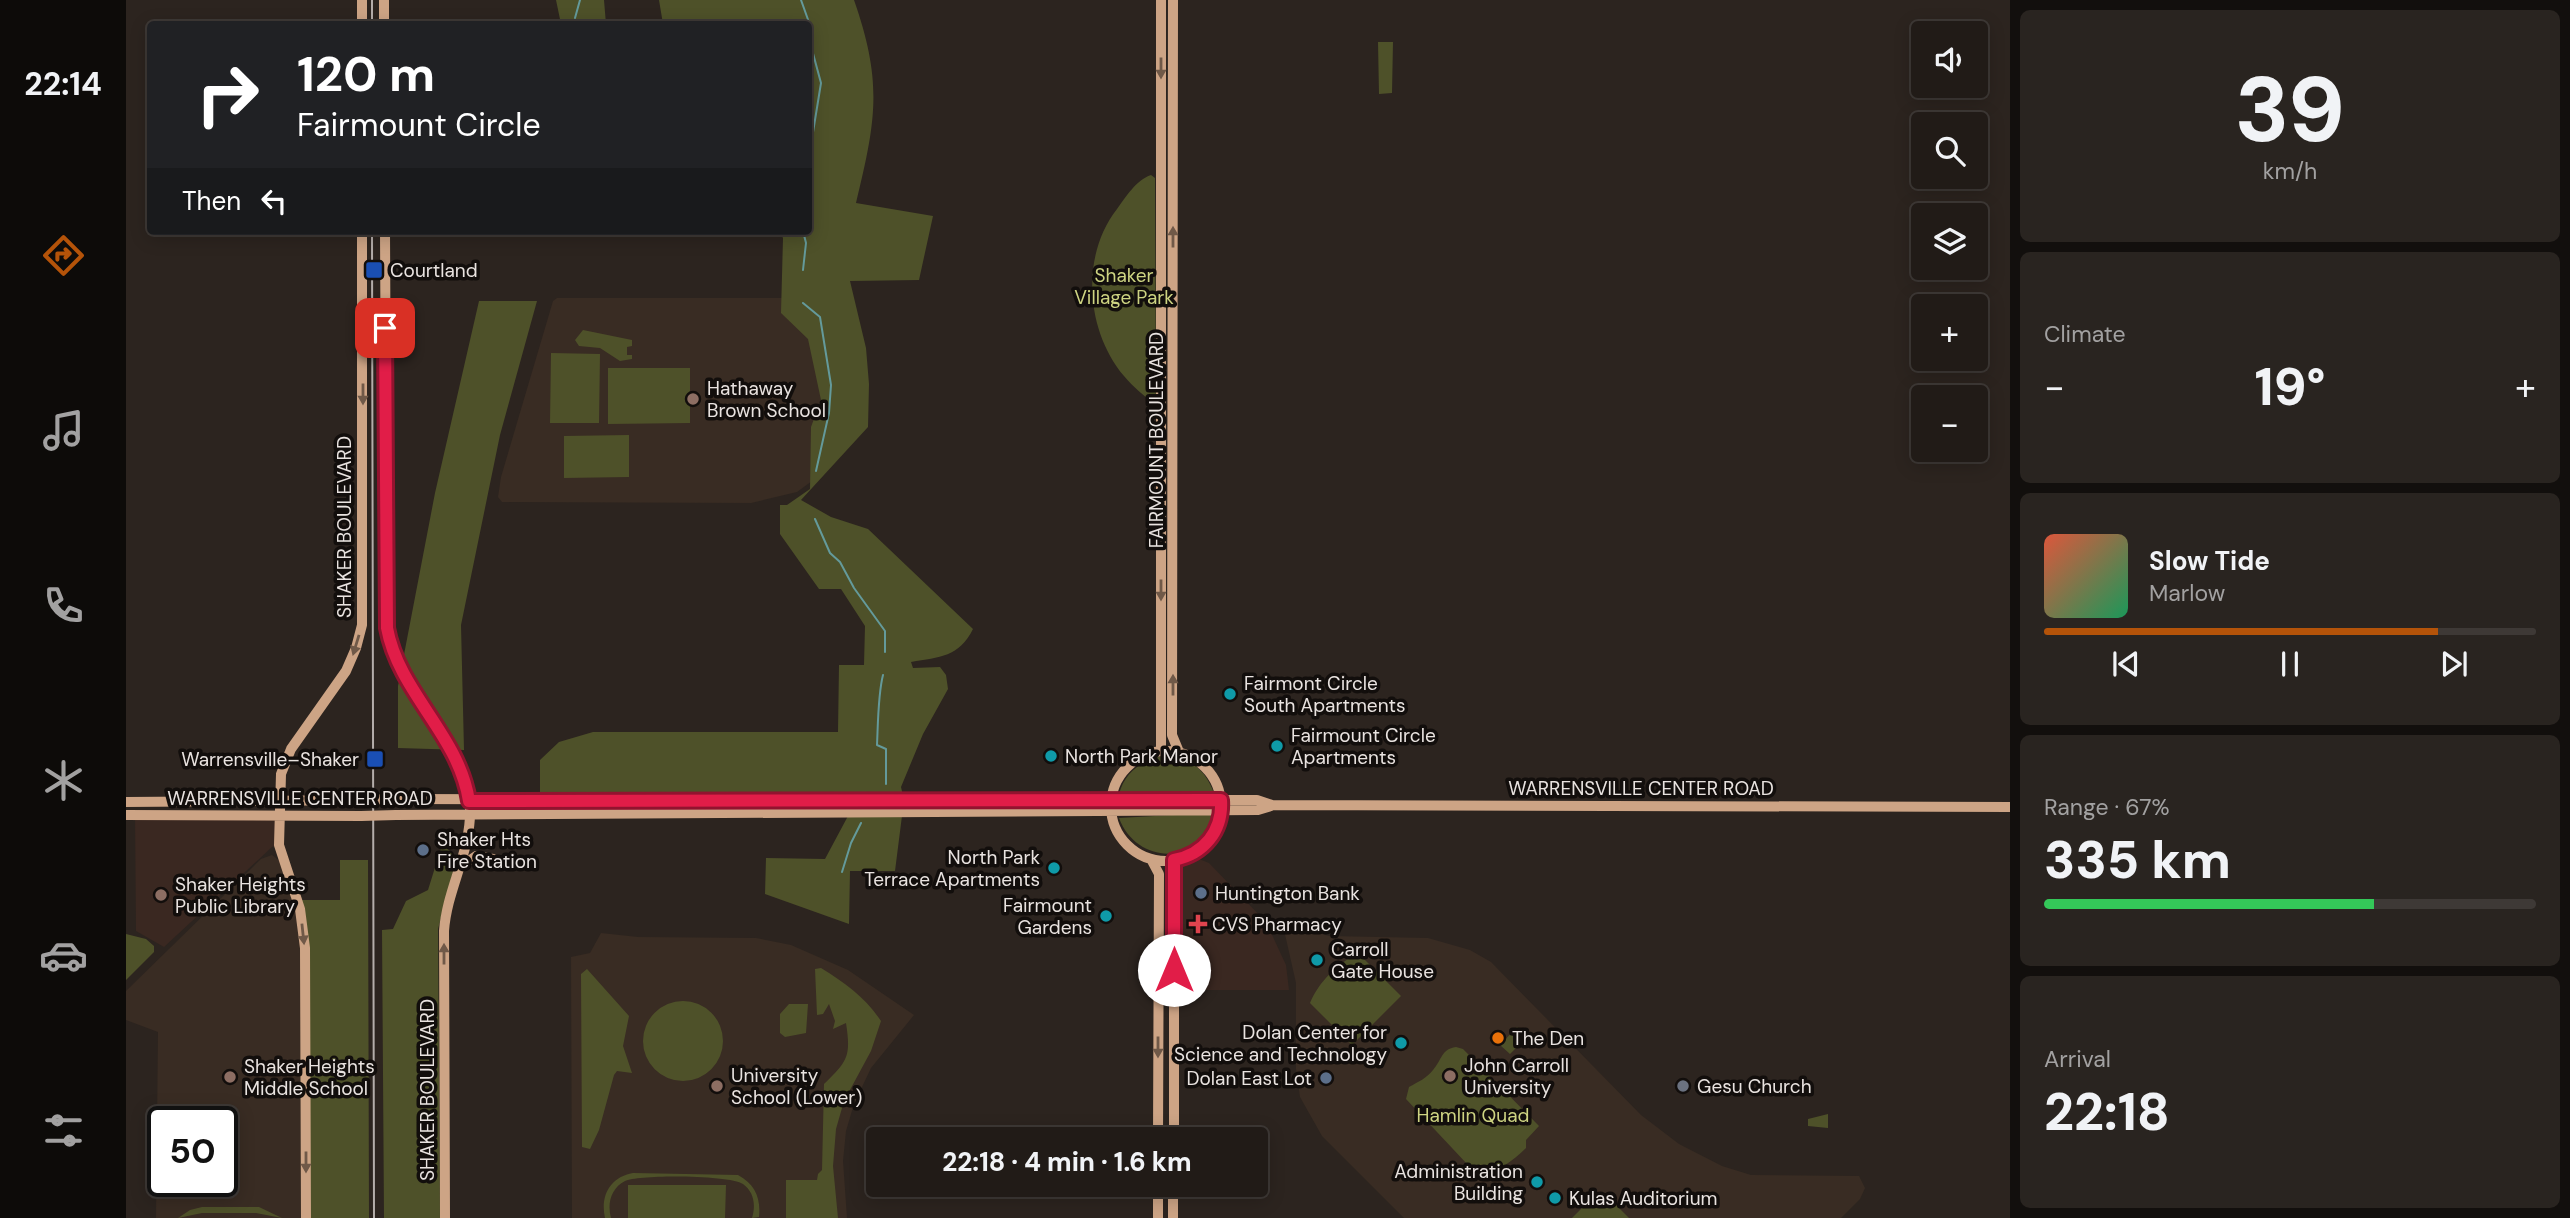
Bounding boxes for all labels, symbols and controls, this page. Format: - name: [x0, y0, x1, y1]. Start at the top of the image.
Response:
- map controls: [1911, 21, 1988, 462]
- button: sound: [1911, 21, 1988, 98]
- text: 120 m: [297, 42, 435, 106]
- icon: right: [182, 49, 273, 140]
- text: 39: [2235, 51, 2345, 169]
- one-way arrow: [1155, 57, 1167, 79]
- text: 22:14: [24, 63, 102, 105]
- text: Fairmount Circle: [297, 104, 541, 146]
- button: search: [1911, 112, 1988, 189]
- text: km/h: [2263, 156, 2317, 186]
- icon: left: [255, 182, 293, 220]
- text: Then: [182, 184, 241, 218]
- button: layers: [1911, 203, 1988, 280]
- one-way arrow: [1167, 226, 1179, 248]
- icon: directions: [39, 231, 88, 280]
- place label: Courtland: [390, 258, 478, 283]
- marker: Courtland: [364, 260, 384, 280]
- park label: Shaker Village Park: [1074, 263, 1174, 310]
- button: +: [1911, 294, 1988, 371]
- pin: [355, 298, 415, 358]
- icon: arrive: [366, 309, 404, 347]
- text: Climate: [2044, 319, 2126, 349]
- street label: FAIRMOUNT BOULEVARD: [1144, 332, 1169, 548]
- text: 19°: [2254, 353, 2326, 421]
- text: −: [2044, 362, 2065, 412]
- text: +: [2515, 362, 2536, 412]
- place label: Hathaway Brown School: [707, 376, 826, 423]
- one-way arrow: [357, 384, 369, 406]
- button: −: [1911, 385, 1988, 462]
- marker: Hathaway Brown School: [685, 391, 701, 407]
- icon: music: [39, 406, 88, 455]
- street label: SHAKER BOULEVARD: [332, 436, 357, 618]
- text: Slow Tide: [2149, 544, 2270, 578]
- text: Marlow: [2149, 578, 2225, 608]
- one-way arrow: [1155, 579, 1167, 601]
- icon: phone: [39, 581, 88, 630]
- one-way arrow: [351, 635, 361, 656]
- icon: previous: [2107, 645, 2145, 683]
- icon: pause: [2271, 645, 2309, 683]
- icon: next: [2435, 645, 2473, 683]
- place label: Fairmont Circle South Apartments: [1244, 671, 1406, 718]
- one-way arrow: [1167, 674, 1179, 696]
- marker: Fairmont Circle South Apartments: [1222, 686, 1238, 702]
- place label: Fairmount Circle Apartments: [1291, 723, 1436, 770]
- marker: Fairmount Circle Apartments: [1269, 738, 1285, 754]
- place label: North Park Manor: [1065, 744, 1218, 769]
- place label: Warrensville–Shaker: [181, 747, 359, 772]
- marker: North Park Manor: [1043, 748, 1059, 764]
- marker: Warrensville–Shaker: [365, 749, 385, 769]
- icon: climate: [39, 756, 88, 805]
- street label: WARRENSVILLE CENTER ROAD: [1508, 776, 1774, 801]
- street label: WARRENSVILLE CENTER ROAD: [167, 786, 433, 811]
- text: Range · 67%: [2044, 792, 2170, 822]
- text: 335 km: [2044, 826, 2231, 894]
- place label: Shaker Hts Fire Station: [437, 827, 537, 874]
- marker: Shaker Hts Fire Station: [415, 842, 431, 858]
- place label: North Park Terrace Apartments: [864, 845, 1040, 892]
- marker: North Park Terrace Apartments: [1046, 860, 1062, 876]
- place label: Shaker Heights Public Library: [175, 872, 306, 919]
- place label: Huntington Bank: [1215, 881, 1360, 906]
- marker: Huntington Bank: [1193, 885, 1209, 901]
- marker: Shaker Heights Public Library: [153, 887, 169, 903]
- place label: Fairmount Gardens: [1003, 893, 1092, 940]
- marker: Fairmount Gardens: [1098, 908, 1114, 924]
- place label: CVS Pharmacy: [1212, 912, 1342, 937]
- marker: CVS Pharmacy: [1190, 916, 1206, 932]
- one-way arrow: [298, 924, 309, 946]
- icon: car: [39, 931, 88, 980]
- position arrow: [1137, 933, 1211, 1007]
- place label: Carroll Gate House: [1331, 937, 1434, 984]
- one-way arrow: [438, 943, 450, 965]
- marker: Carroll Gate House: [1309, 952, 1325, 968]
- street label: SHAKER BOULEVARD: [415, 999, 440, 1181]
- place label: Dolan Center for Science and Technology: [1174, 1020, 1387, 1067]
- place label: The Den: [1512, 1026, 1584, 1051]
- marker: The Den: [1490, 1030, 1506, 1046]
- marker: Dolan Center for Science and Technology: [1393, 1035, 1409, 1051]
- one-way arrow: [1152, 1036, 1164, 1058]
- text: Arrival: [2044, 1044, 2111, 1074]
- place label: John Carroll University: [1464, 1053, 1569, 1100]
- place label: Shaker Heights Middle School: [244, 1054, 375, 1101]
- place label: University School (Lower): [731, 1063, 862, 1110]
- place label: Dolan East Lot: [1186, 1066, 1312, 1091]
- marker: John Carroll University: [1442, 1068, 1458, 1084]
- marker: Shaker Heights Middle School: [222, 1069, 238, 1085]
- marker: Dolan East Lot: [1318, 1070, 1334, 1086]
- place label: Gesu Church: [1697, 1074, 1812, 1099]
- marker: University School (Lower): [709, 1078, 725, 1094]
- marker: Gesu Church: [1675, 1078, 1691, 1094]
- text: 22:18: [2044, 1078, 2170, 1146]
- park label: Hamlin Quad: [1417, 1103, 1529, 1128]
- icon: filters: [39, 1106, 88, 1155]
- speed limit sign: 50: [147, 1106, 238, 1197]
- text: 22:18 · 4 min · 1.6 km: [942, 1145, 1192, 1179]
- one-way arrow: [300, 1151, 312, 1173]
- place label: Administration Building: [1394, 1159, 1523, 1206]
- marker: Administration Building: [1529, 1174, 1545, 1190]
- place label: Kulas Auditorium: [1569, 1186, 1717, 1211]
- marker: Kulas Auditorium: [1547, 1190, 1563, 1206]

